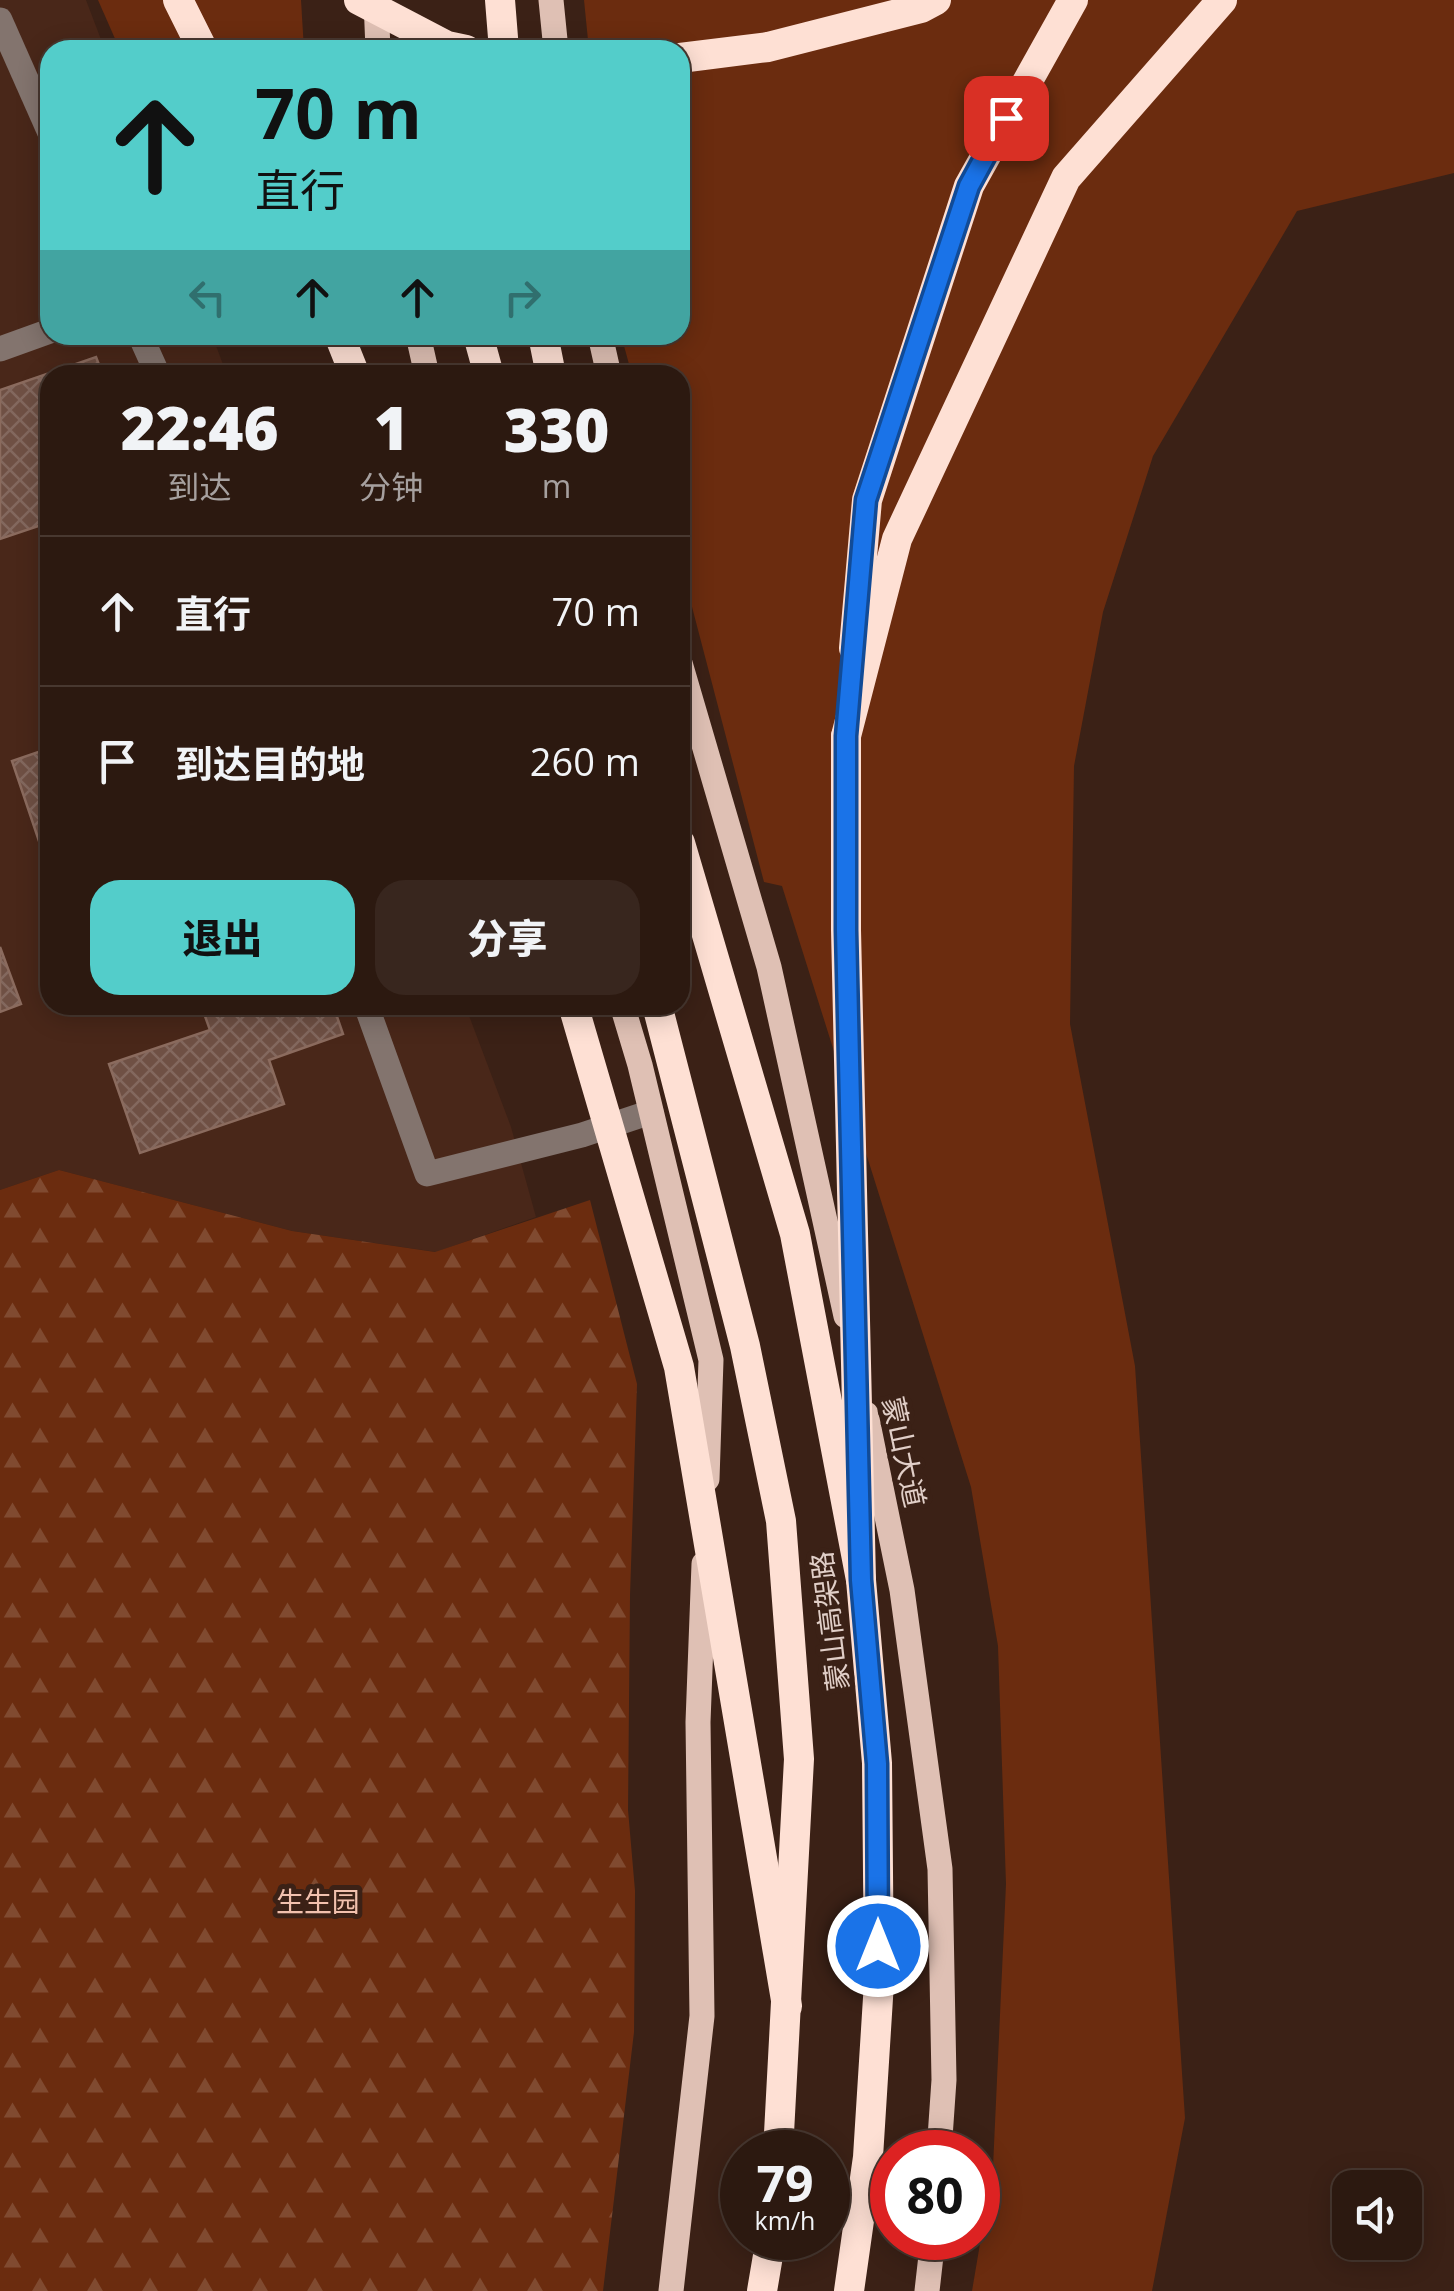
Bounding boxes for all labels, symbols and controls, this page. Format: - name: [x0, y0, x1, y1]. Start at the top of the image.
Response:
- text: 70 m: [255, 64, 422, 160]
- pin: [964, 76, 1049, 161]
- icon: ahead: [90, 80, 220, 210]
- icon: arrive: [979, 91, 1034, 146]
- text: 直行: [255, 159, 345, 220]
- icon: left: [180, 270, 235, 325]
- icon: ahead: [285, 270, 340, 325]
- icon: ahead: [390, 270, 445, 325]
- icon: right: [495, 270, 550, 325]
- text: 22:46: [121, 386, 279, 468]
- text: 1: [374, 386, 409, 468]
- text: 330: [504, 388, 609, 470]
- text: m: [542, 464, 571, 507]
- text: 到达: [168, 465, 232, 508]
- text: 分钟: [359, 465, 423, 508]
- icon: ahead: [90, 584, 145, 639]
- text: 70 m: [551, 585, 640, 637]
- text: 直行: [175, 587, 251, 639]
- icon: arrive: [90, 734, 145, 789]
- text: 260 m: [530, 735, 640, 787]
- text: 到达目的地: [175, 737, 365, 789]
- button: 退出: [90, 880, 355, 995]
- button: 分享: [375, 880, 640, 995]
- street label: 蒙山大道: [875, 1393, 935, 1511]
- street label: 蒙山高架路: [802, 1549, 856, 1693]
- park label: 生生园: [276, 1882, 360, 1920]
- position arrow: [826, 1894, 930, 1998]
- speed limit sign: 80: [870, 2130, 1000, 2260]
- text: 79: [756, 2149, 814, 2217]
- map controls: [1332, 2170, 1422, 2260]
- button: sound: [1332, 2170, 1422, 2260]
- text: km/h: [755, 2203, 815, 2237]

